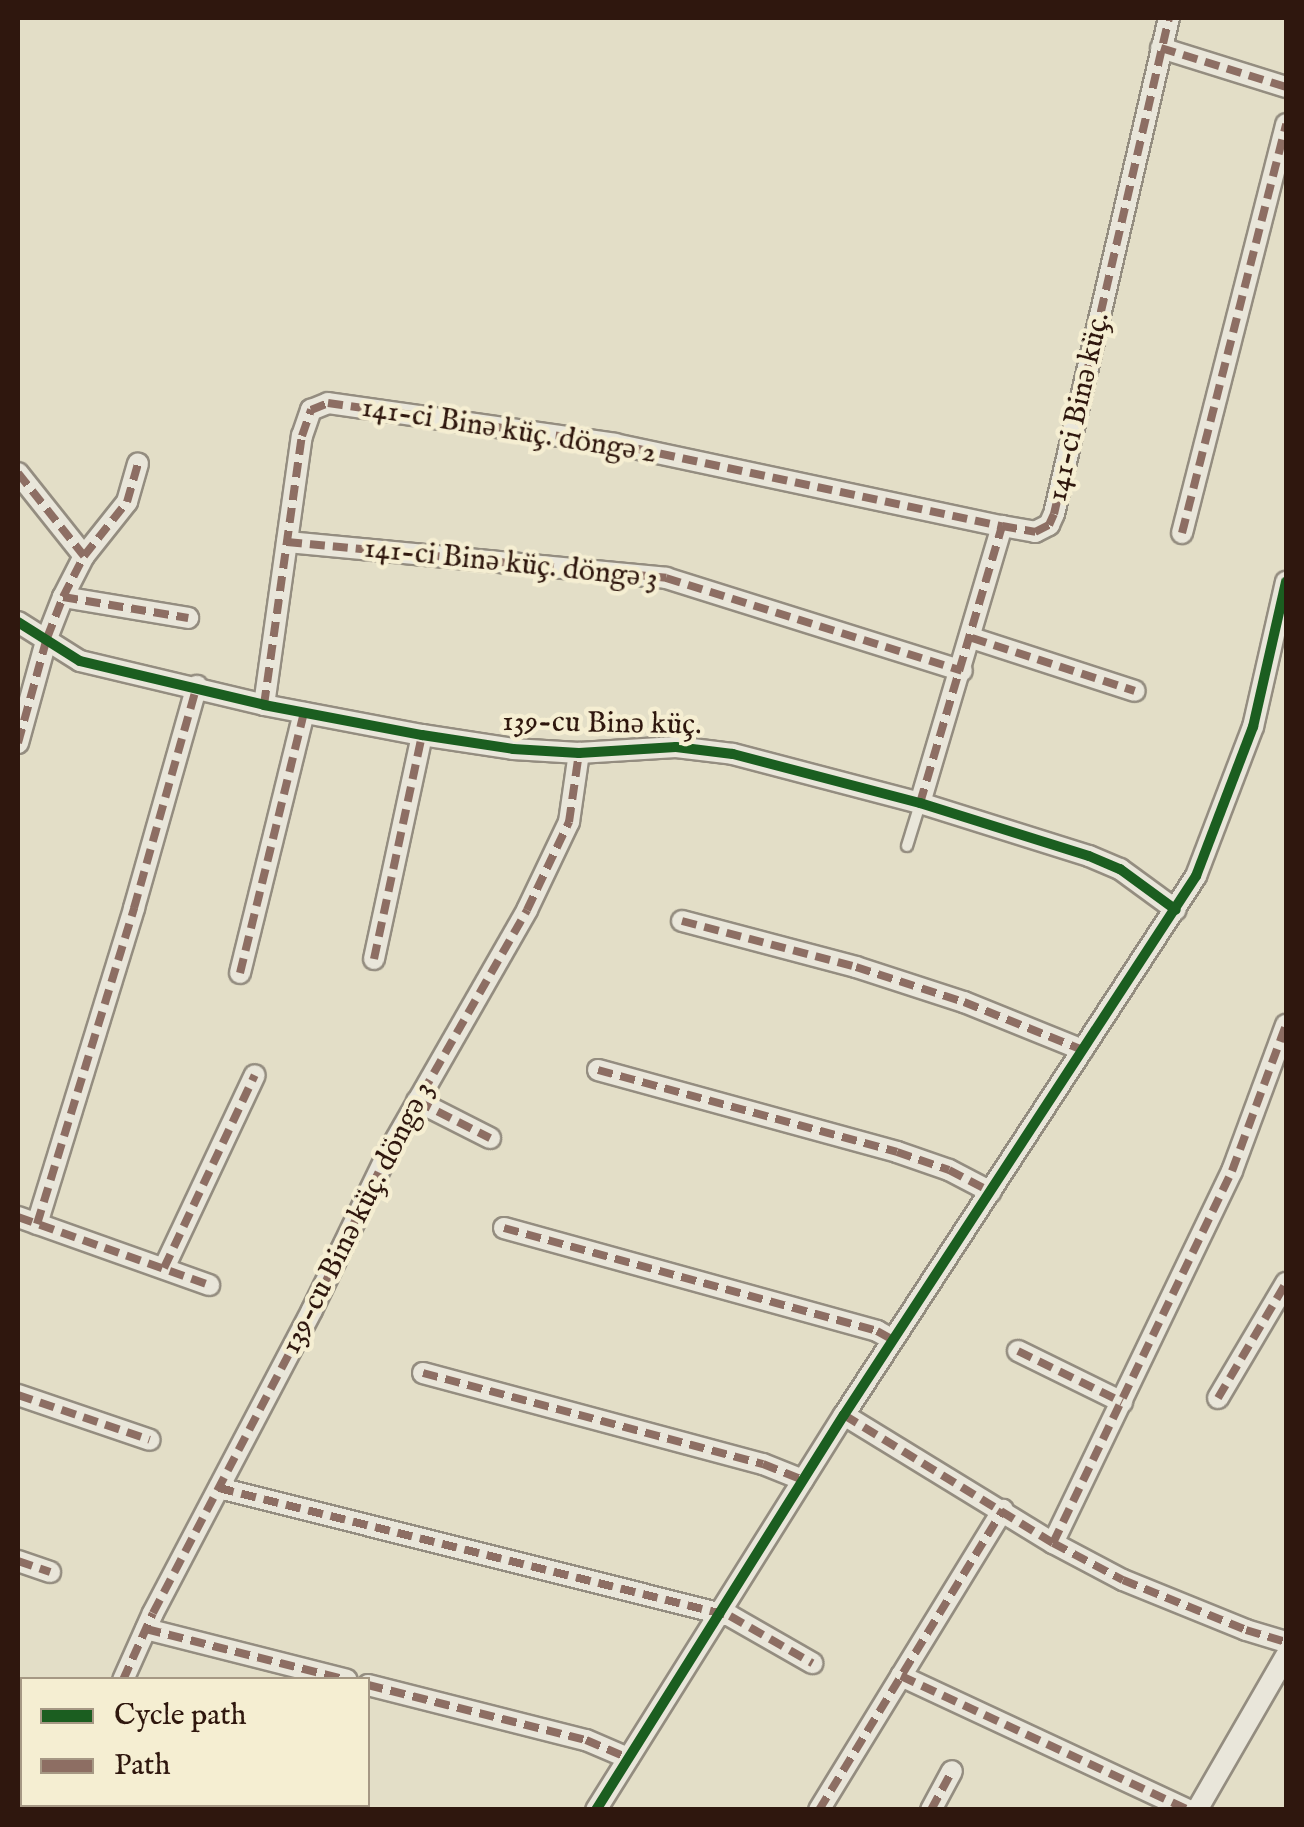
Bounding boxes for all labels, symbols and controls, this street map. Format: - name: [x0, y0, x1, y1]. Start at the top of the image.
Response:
- street label: 141-ci Binə küç.: [1040, 309, 1118, 505]
- street label: 141-ci Binə küç. döngə 2: [359, 390, 659, 472]
- street label: 141-ci Binə küç. döngə 3: [362, 531, 660, 597]
- street label: 139-cu Binə küç.: [502, 704, 702, 744]
- street label: 139-cu Binə küç. döngə 3: [274, 1076, 442, 1360]
- legend: [20, 1677, 370, 1807]
- text: Cycle path: [114, 1697, 247, 1735]
- text: Path: [114, 1747, 170, 1785]

